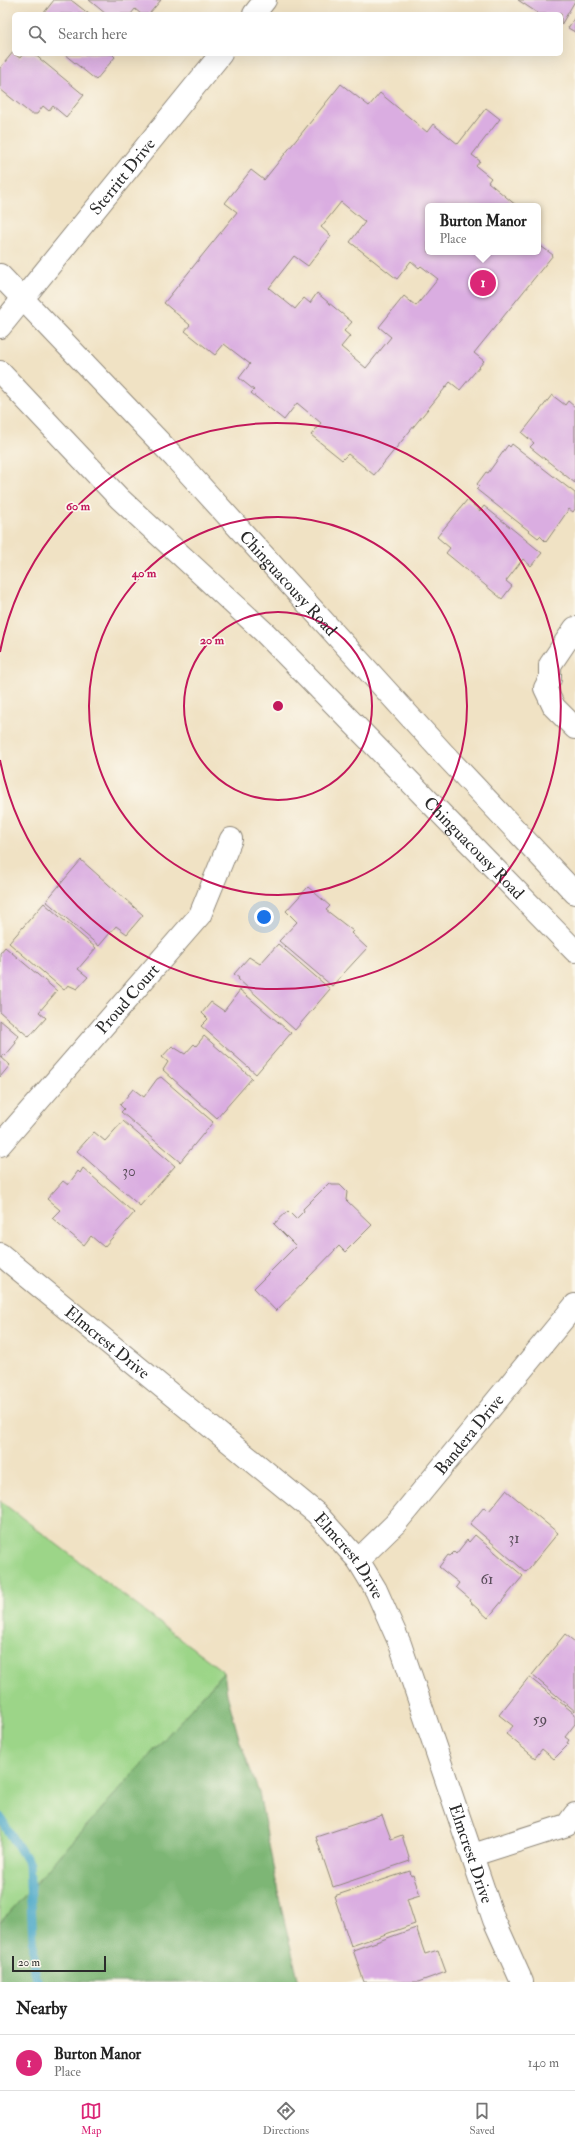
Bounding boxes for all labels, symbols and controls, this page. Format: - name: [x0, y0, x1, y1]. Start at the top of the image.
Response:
- search box: [12, 12, 563, 56]
- icon: search: [26, 23, 48, 45]
- text: Search here: [58, 25, 127, 44]
- street label: Sterritt Drive: [85, 134, 160, 219]
- popup: [425, 203, 541, 255]
- text: Burton Manor: [439, 212, 527, 231]
- text: Place: [439, 231, 466, 247]
- pin: 1: [470, 268, 496, 298]
- text: 60 m: [66, 499, 91, 514]
- street label: Chinguacousy Road: [235, 526, 342, 641]
- text: 40 m: [131, 566, 157, 581]
- text: 20 m: [200, 633, 225, 648]
- centre of rings: [271, 699, 285, 713]
- street label: Chinguacousy Road: [419, 792, 529, 904]
- your location: [254, 907, 274, 927]
- street label: Proud Court: [91, 959, 164, 1038]
- house number: 30: [122, 1162, 136, 1181]
- street label: Elmcrest Drive: [60, 1301, 154, 1384]
- street label: Bandera Drive: [430, 1390, 509, 1479]
- street label: Elmcrest Drive: [309, 1508, 389, 1602]
- house number: 31: [508, 1529, 520, 1548]
- house number: 61: [481, 1570, 493, 1589]
- house number: 59: [533, 1710, 547, 1729]
- street label: Elmcrest Drive: [444, 1801, 498, 1906]
- scale bar: [12, 1954, 106, 1973]
- text: 20 m: [18, 1956, 40, 1969]
- text: Nearby: [16, 1998, 67, 2019]
- text: Burton Manor: [54, 2045, 141, 2064]
- text: 1: [27, 2055, 31, 2071]
- text: 140 m: [528, 2055, 559, 2071]
- text: Place: [54, 2064, 81, 2080]
- tab: Map: [80, 2100, 102, 2137]
- tab: Directions: [263, 2100, 309, 2137]
- tab: Saved: [470, 2100, 495, 2137]

